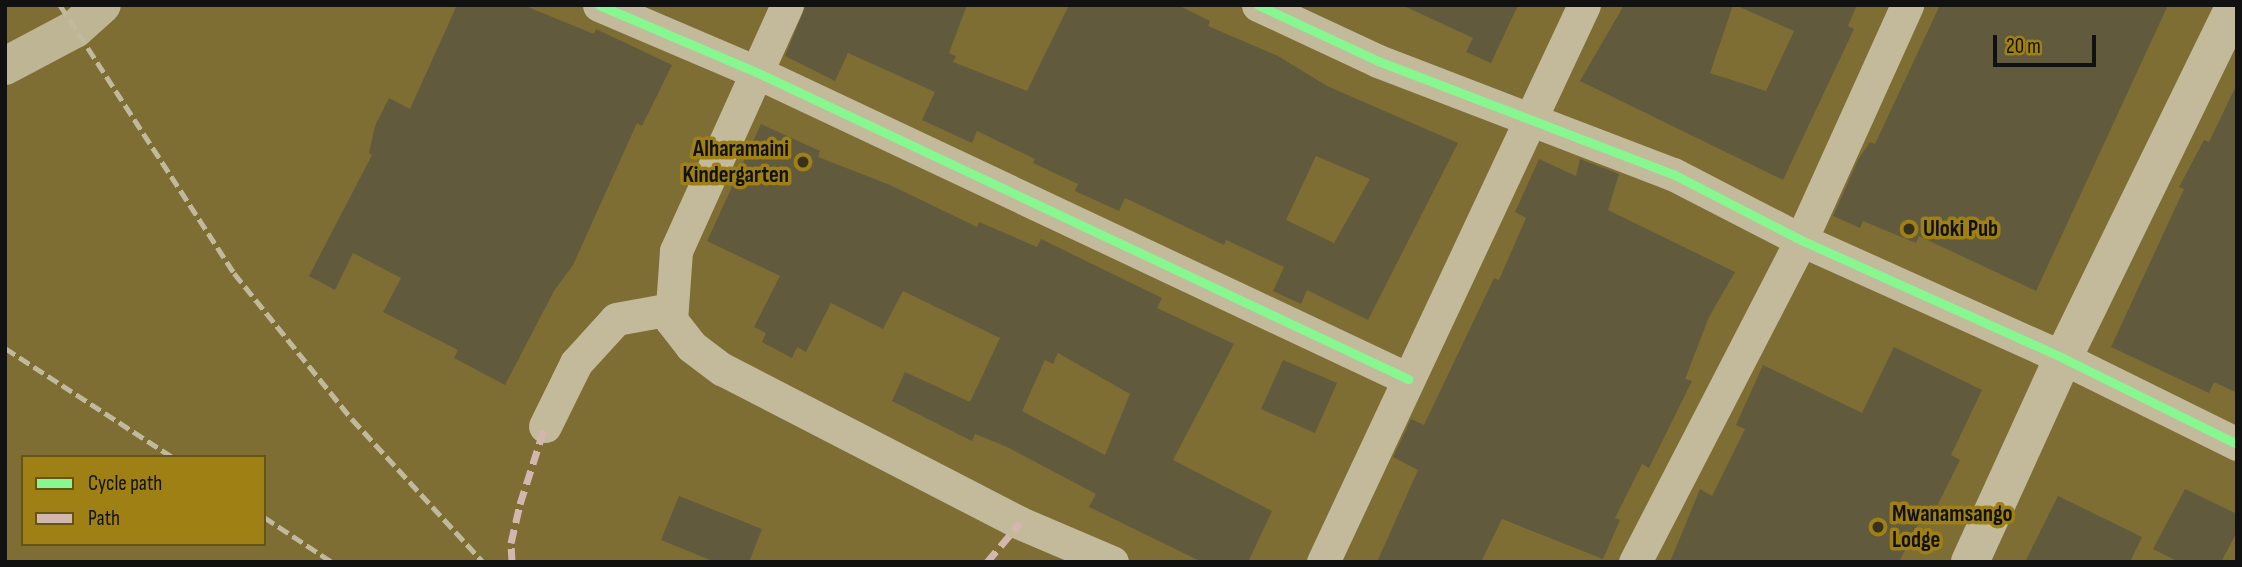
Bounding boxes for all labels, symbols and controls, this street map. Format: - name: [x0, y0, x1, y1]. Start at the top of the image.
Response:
- scale bar: [1997, 21, 2100, 65]
- text: 20 m: [2006, 34, 2041, 59]
- place label: Alharamaini Kindergarten: [682, 135, 789, 189]
- marker: Alharamaini Kindergarten: [795, 154, 811, 170]
- place label: Uloki Pub: [1923, 215, 1998, 243]
- marker: Uloki Pub: [1901, 221, 1917, 237]
- legend: [21, 455, 266, 546]
- text: Cycle path: [88, 471, 162, 496]
- place label: Mwanamsango Lodge: [1892, 500, 2012, 554]
- text: Path: [88, 506, 120, 531]
- marker: Mwanamsango Lodge: [1870, 519, 1886, 535]

